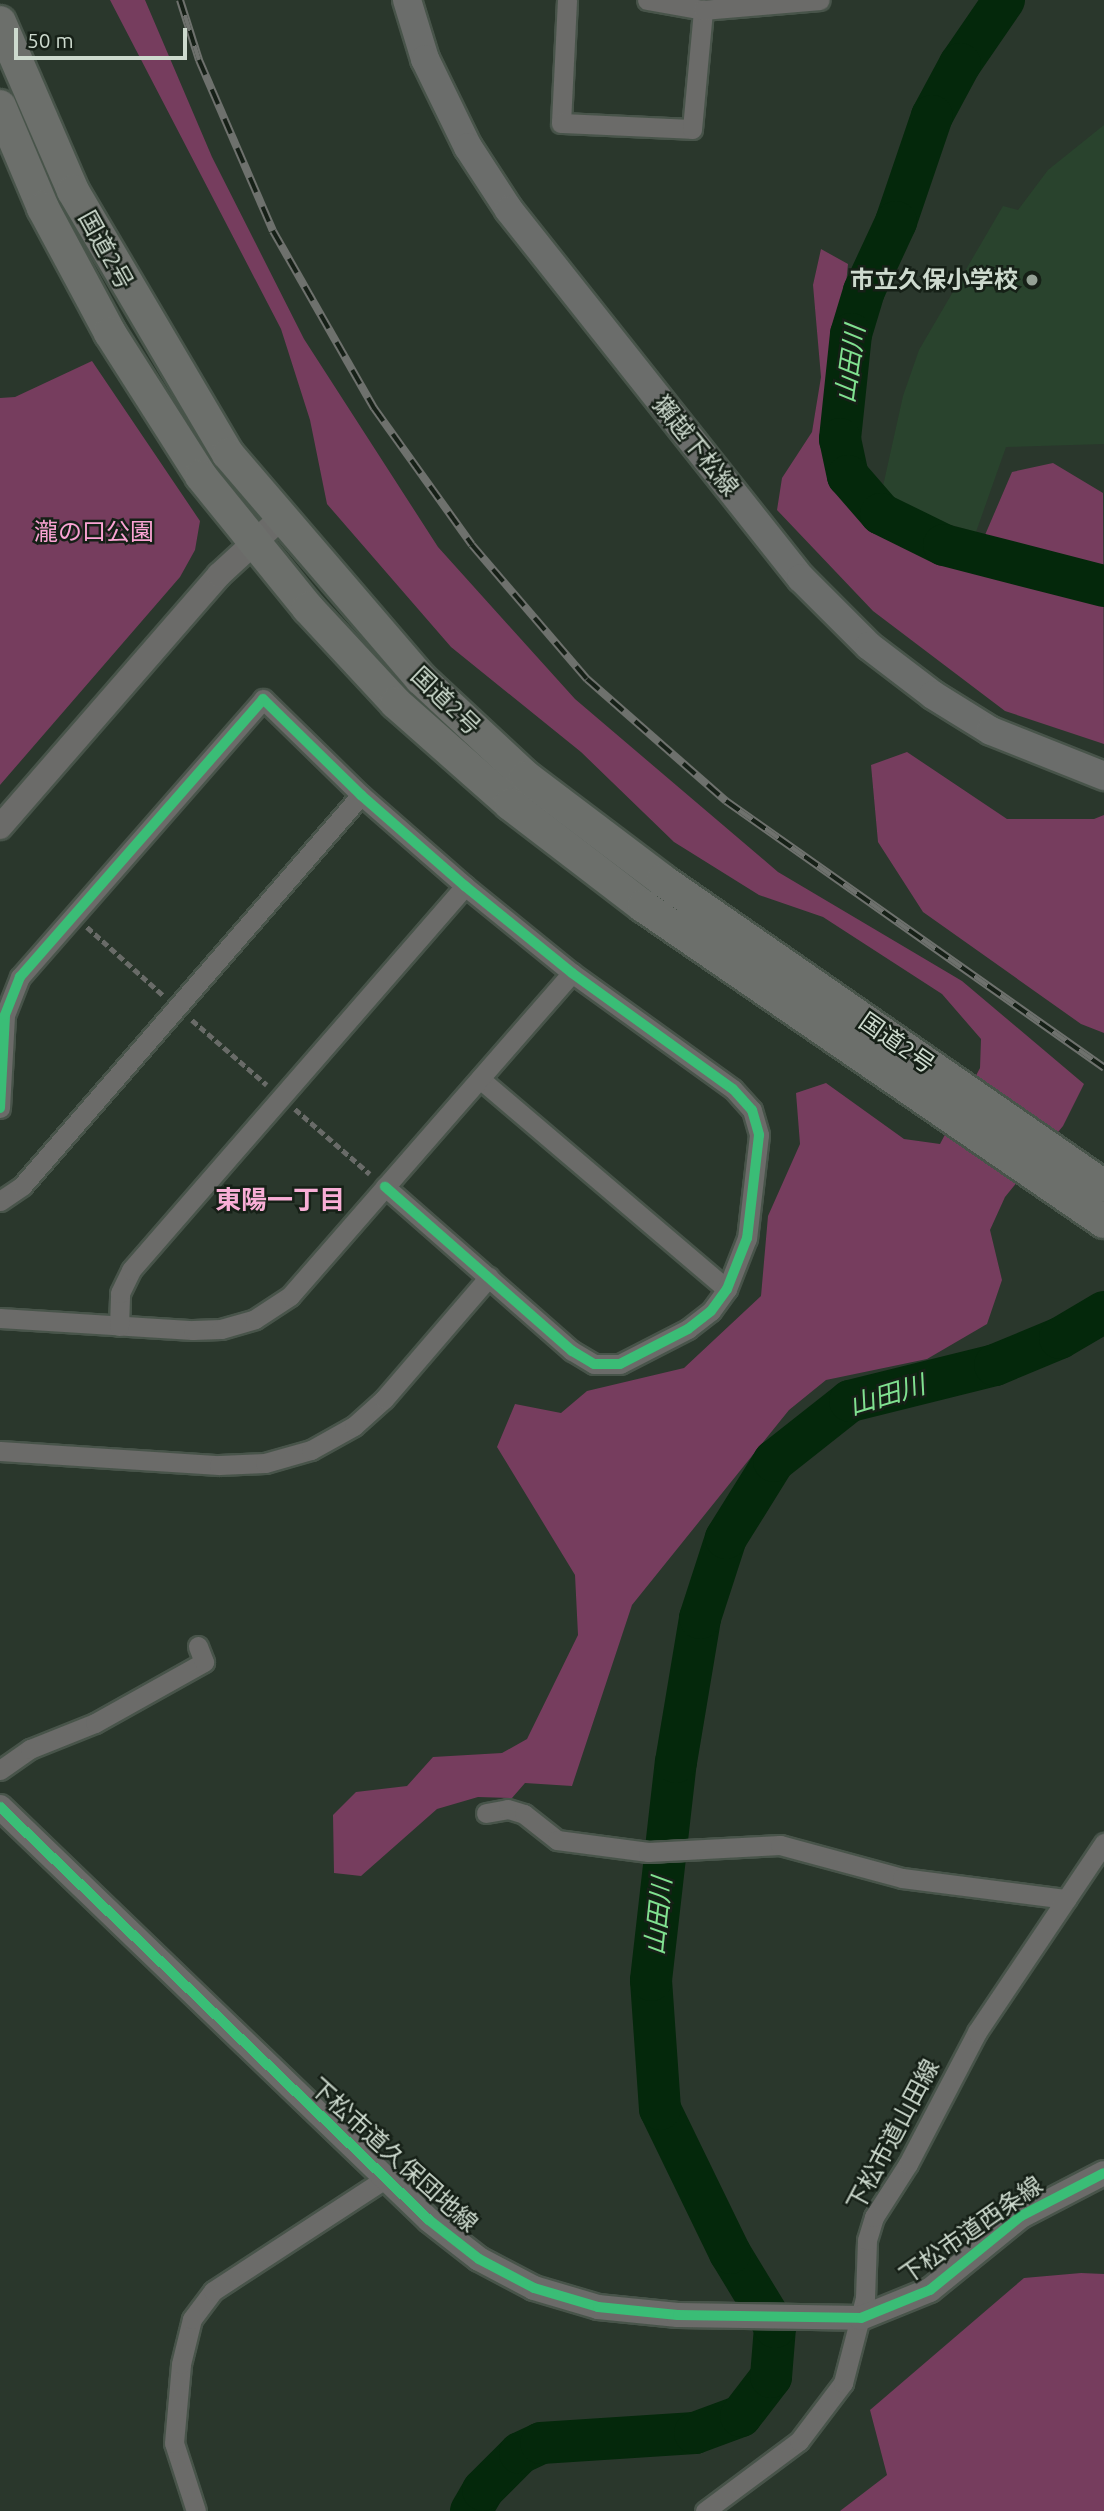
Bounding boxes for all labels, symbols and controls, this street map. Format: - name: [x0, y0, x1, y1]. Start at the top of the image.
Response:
- scale bar: [18, 14, 191, 58]
- text: 50 m: [27, 28, 74, 52]
- street label: 国道2号: [73, 206, 139, 294]
- place label: 市立久保小学校: [850, 266, 1018, 294]
- marker: 市立久保小学校: [1024, 272, 1040, 288]
- water label: 山田川: [829, 323, 871, 405]
- street label: 獺越下松線: [647, 390, 745, 502]
- park label: 瀧の口公園: [34, 518, 154, 546]
- street label: 国道2号: [405, 661, 487, 741]
- street label: 国道2号: [854, 1007, 940, 1079]
- district label: 東陽一丁目: [215, 1184, 345, 1216]
- water label: 山田川: [845, 1369, 929, 1421]
- water label: 山田川: [638, 1876, 678, 1956]
- street label: 下松市道山田線: [841, 2054, 945, 2216]
- street label: 下松市道久保団地線: [304, 2072, 484, 2238]
- street label: 下松市道西条線: [894, 2170, 1048, 2290]

